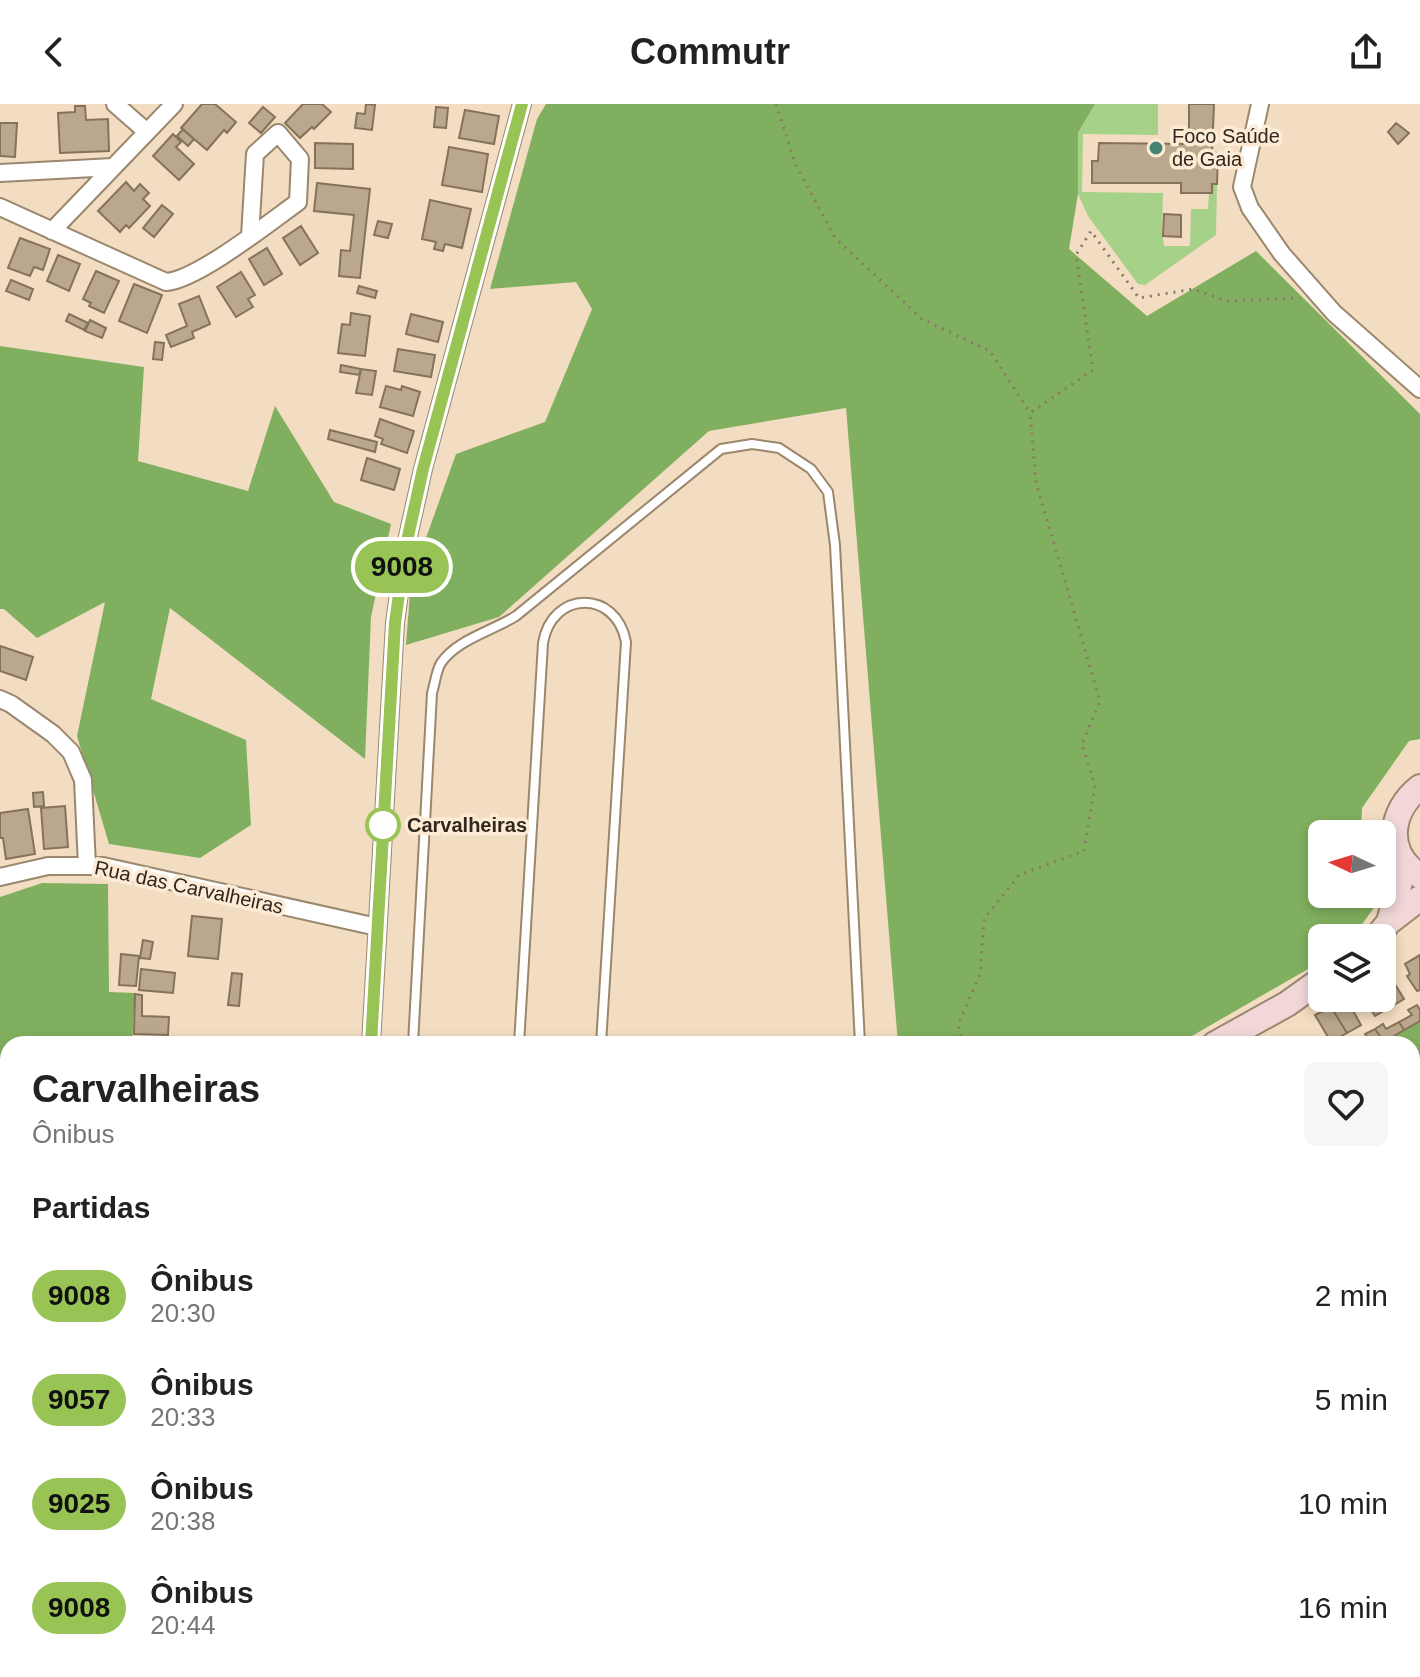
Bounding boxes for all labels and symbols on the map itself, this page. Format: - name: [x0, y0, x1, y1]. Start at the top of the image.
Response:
- place label: Foco Saúde de Gaia: [1172, 125, 1280, 170]
- marker: Foco Saúde de Gaia: [1147, 139, 1165, 157]
- line badge: 9008: [346, 541, 458, 593]
- marker: Carvalheiras: [366, 808, 400, 842]
- place label: Carvalheiras: [407, 814, 527, 836]
- north arrow: [1308, 820, 1396, 908]
- street label: Rua das Carvalheiras: [93, 856, 285, 918]

